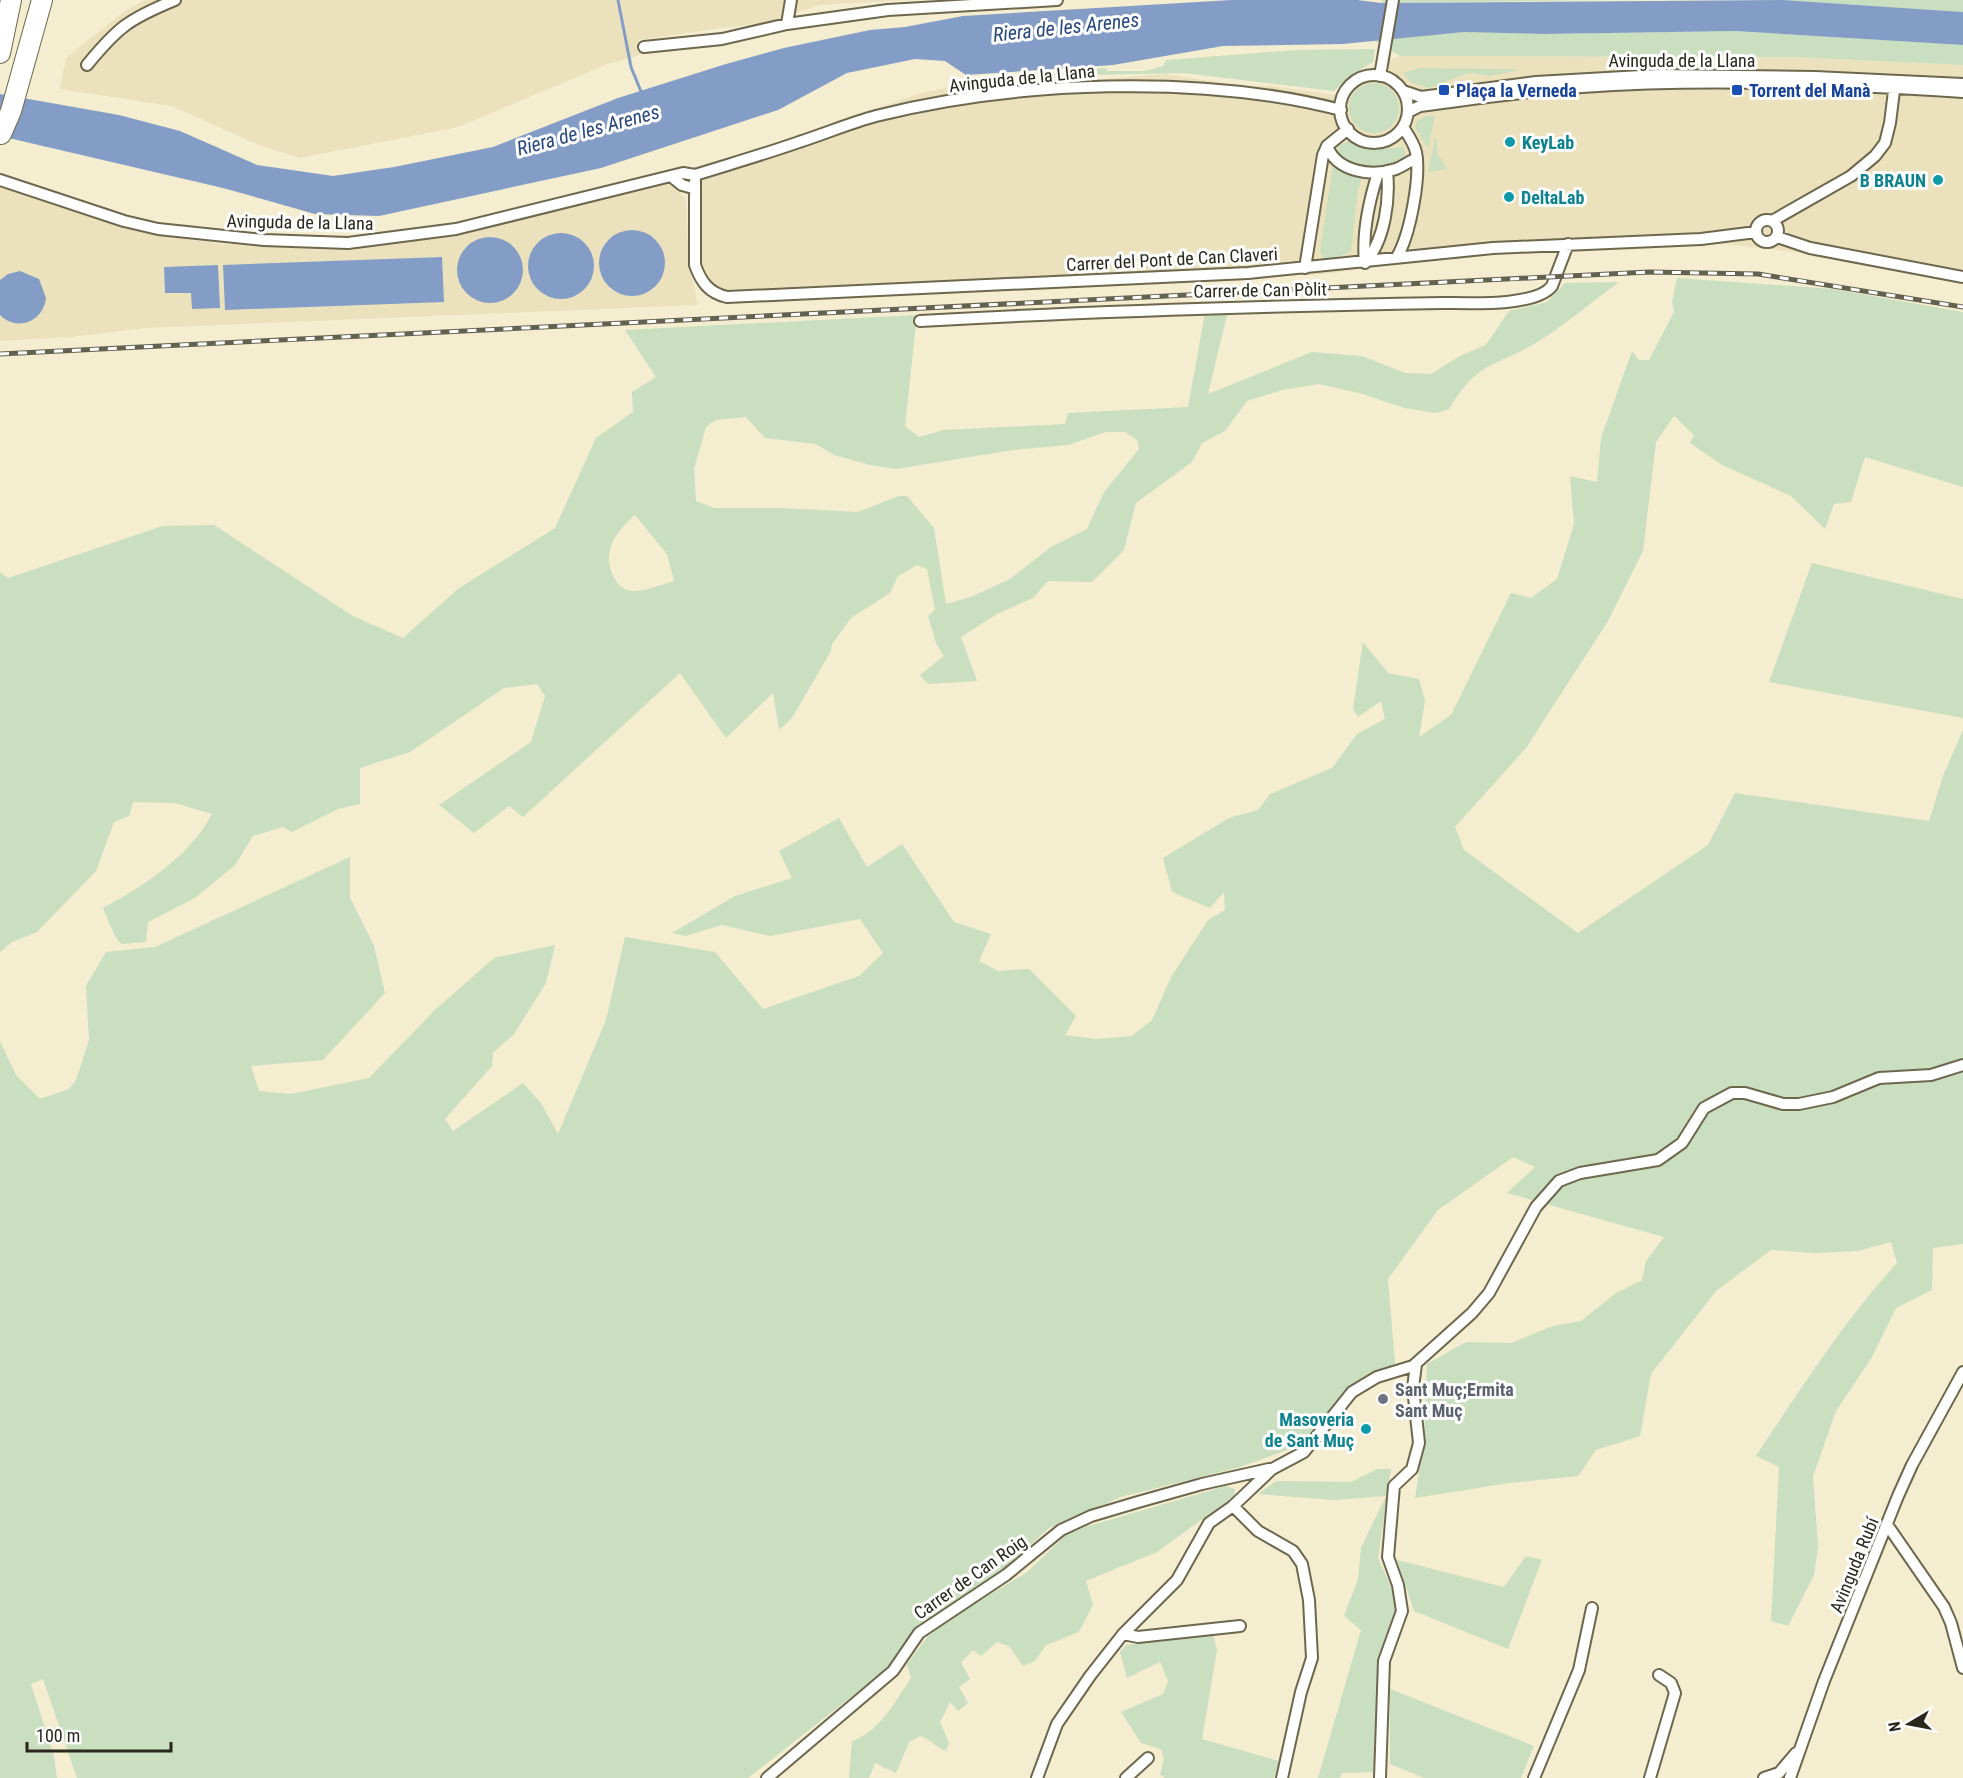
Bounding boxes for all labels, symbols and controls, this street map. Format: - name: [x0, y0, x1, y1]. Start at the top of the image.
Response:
- water label: Riera de les Arenes: [992, 7, 1140, 47]
- street label: Avinguda de la Llana: [1609, 50, 1755, 71]
- street label: Avinguda de la Llana: [948, 60, 1096, 96]
- place label: Plaça la Verneda: [1456, 80, 1577, 101]
- place label: Torrent del Manà: [1749, 80, 1871, 101]
- marker: Plaça la Verneda: [1437, 83, 1451, 97]
- marker: Torrent del Manà: [1730, 83, 1744, 97]
- water label: Riera de les Arenes: [514, 99, 662, 161]
- place label: KeyLab: [1522, 132, 1574, 153]
- marker: KeyLab: [1503, 135, 1517, 149]
- place label: B BRAUN: [1860, 170, 1926, 191]
- marker: B BRAUN: [1931, 173, 1945, 187]
- place label: DeltaLab: [1521, 187, 1584, 208]
- marker: DeltaLab: [1502, 190, 1516, 204]
- street label: Avinguda de la Llana: [226, 210, 374, 234]
- street label: Carrer del Pont de Can Claveri: [1066, 243, 1278, 275]
- street label: Carrer de Can Pòlit: [1193, 278, 1327, 302]
- place label: Sant Muç;Ermita Sant Muç: [1395, 1379, 1514, 1421]
- marker: Sant Muç;Ermita Sant Muç: [1376, 1392, 1390, 1406]
- place label: Masoveria de Sant Muç: [1265, 1409, 1354, 1451]
- marker: Masoveria de Sant Muç: [1359, 1422, 1373, 1436]
- street label: Avinguda Rubí: [1825, 1513, 1883, 1616]
- street label: Carrer de Can Roig: [910, 1530, 1030, 1624]
- north arrow: [1879, 1694, 1939, 1754]
- scale bar: [27, 1715, 171, 1753]
- text: N: [1885, 1720, 1905, 1733]
- text: 100 m: [36, 1725, 80, 1746]

